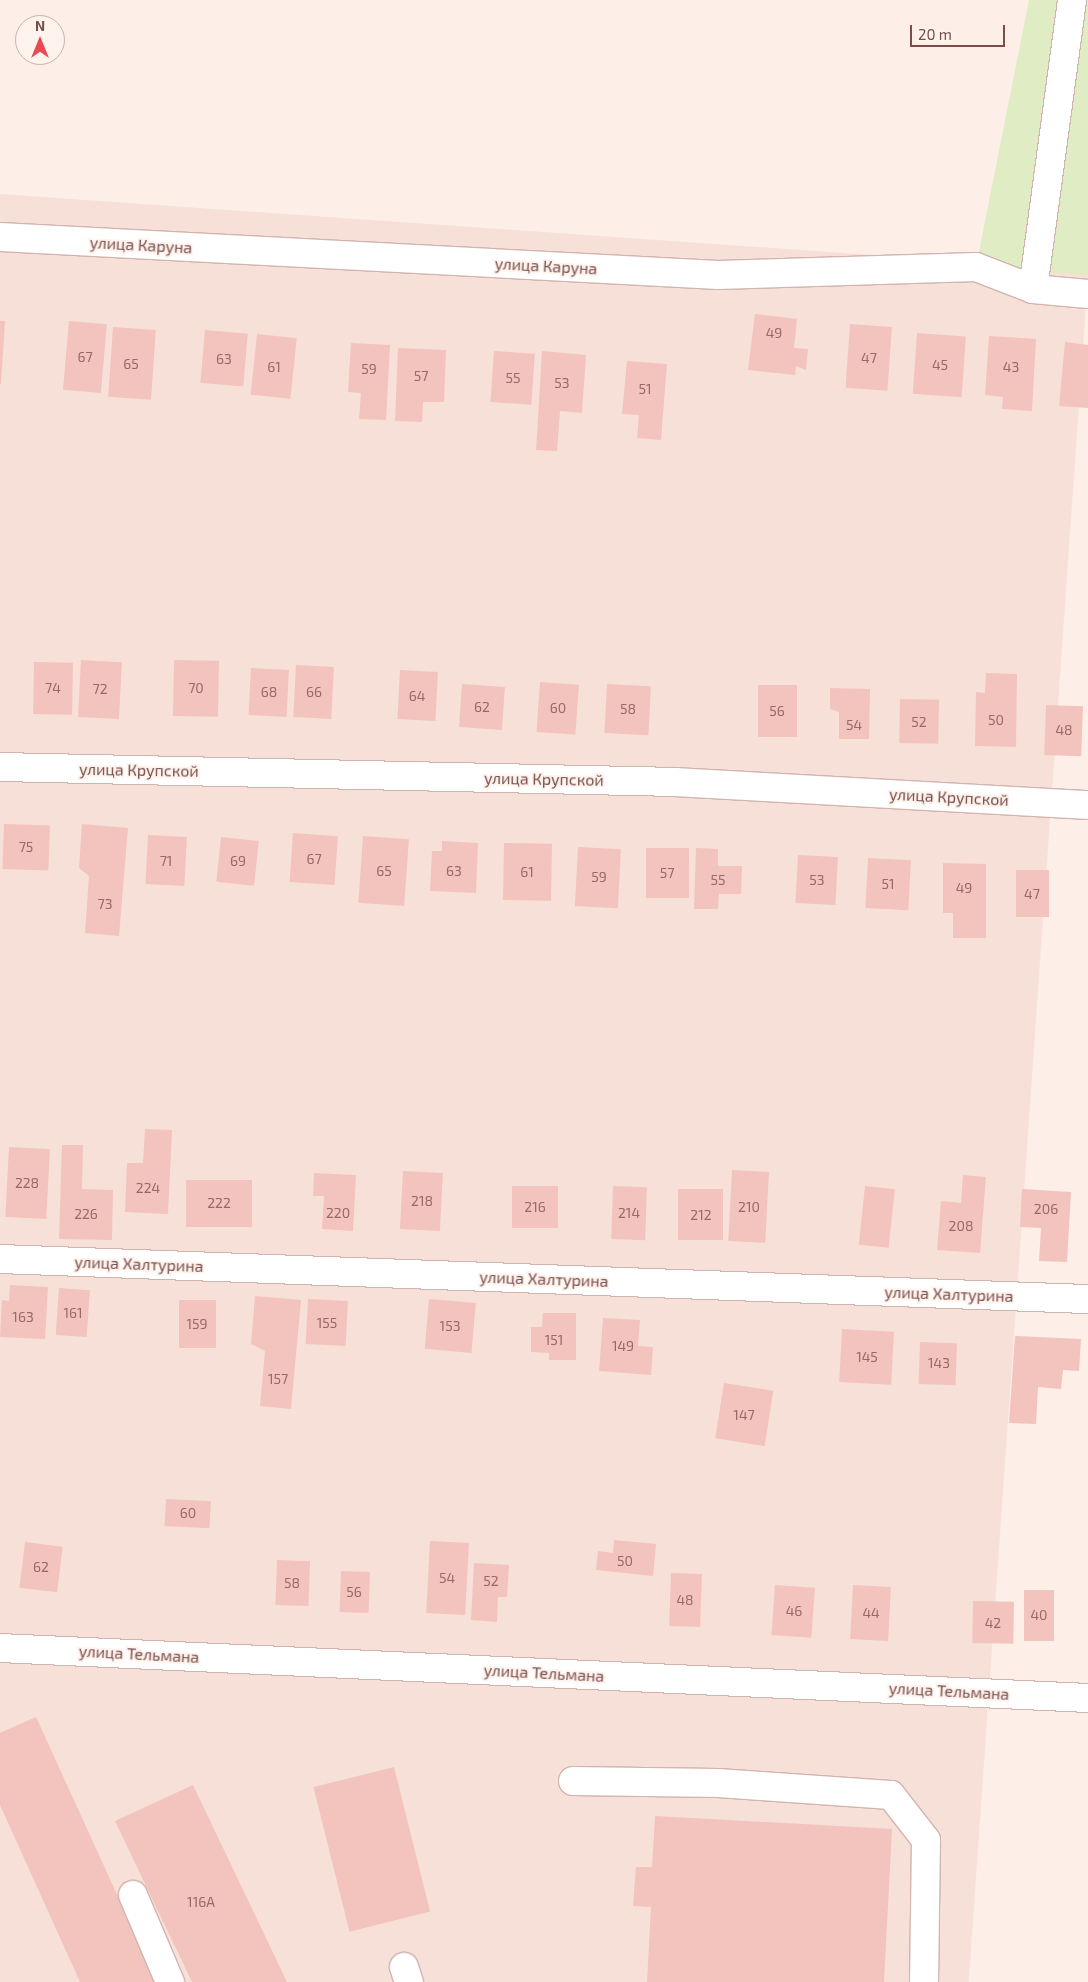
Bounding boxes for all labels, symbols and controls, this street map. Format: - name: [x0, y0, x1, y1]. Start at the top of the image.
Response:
- north arrow: [15, 15, 65, 65]
- scale bar: [913, 15, 1008, 47]
- text: N: [35, 17, 45, 34]
- text: 20 m: [918, 25, 952, 43]
- street label: улица Каруна: [89, 233, 193, 257]
- street label: улица Каруна: [494, 254, 598, 278]
- house number: 49: [766, 325, 782, 341]
- house number: 67: [77, 349, 93, 365]
- house number: 47: [861, 350, 877, 366]
- house number: 63: [216, 351, 232, 367]
- house number: 65: [123, 356, 139, 372]
- house number: 45: [932, 357, 948, 373]
- house number: 61: [267, 359, 281, 375]
- house number: 43: [1003, 359, 1019, 375]
- house number: 59: [361, 361, 377, 377]
- house number: 57: [414, 368, 428, 384]
- house number: 55: [505, 370, 521, 386]
- house number: 53: [554, 375, 570, 391]
- house number: 51: [638, 381, 652, 397]
- house number: 74: [45, 680, 61, 696]
- house number: 70: [188, 680, 204, 696]
- house number: 72: [92, 681, 108, 697]
- house number: 68: [261, 684, 277, 700]
- house number: 66: [306, 684, 322, 700]
- house number: 64: [409, 688, 425, 704]
- house number: 62: [474, 699, 490, 715]
- house number: 60: [550, 700, 566, 716]
- house number: 58: [620, 701, 636, 717]
- house number: 56: [769, 703, 785, 719]
- house number: 50: [988, 712, 1004, 728]
- house number: 52: [911, 714, 927, 730]
- house number: 54: [846, 717, 862, 733]
- house number: 48: [1055, 722, 1073, 738]
- street label: улица Крупской: [79, 759, 199, 781]
- street label: улица Крупской: [484, 768, 604, 790]
- street label: улица Крупской: [889, 784, 1009, 810]
- house number: 75: [19, 839, 33, 855]
- house number: 67: [306, 851, 322, 867]
- house number: 71: [160, 853, 172, 869]
- house number: 69: [230, 853, 246, 869]
- house number: 65: [376, 863, 392, 879]
- house number: 63: [446, 863, 462, 879]
- house number: 61: [520, 864, 534, 880]
- house number: 57: [660, 865, 674, 881]
- house number: 59: [591, 869, 607, 885]
- house number: 55: [710, 872, 726, 888]
- house number: 53: [809, 872, 825, 888]
- house number: 51: [881, 876, 895, 892]
- house number: 49: [956, 880, 972, 896]
- house number: 47: [1024, 886, 1040, 902]
- house number: 73: [98, 896, 112, 912]
- house number: 228: [15, 1175, 39, 1191]
- house number: 224: [136, 1180, 160, 1196]
- house number: 218: [411, 1193, 433, 1209]
- house number: 222: [207, 1195, 231, 1211]
- house number: 216: [524, 1199, 546, 1215]
- house number: 210: [738, 1199, 760, 1215]
- house number: 206: [1034, 1201, 1058, 1217]
- house number: 220: [326, 1205, 350, 1221]
- house number: 214: [618, 1205, 640, 1221]
- house number: 226: [74, 1206, 98, 1222]
- house number: 212: [690, 1207, 712, 1223]
- house number: 208: [949, 1218, 973, 1234]
- street label: улица Халтурина: [74, 1252, 204, 1276]
- street label: улица Халтурина: [479, 1267, 609, 1291]
- street label: улица Халтурина: [884, 1282, 1014, 1306]
- house number: 161: [63, 1305, 83, 1321]
- house number: 163: [12, 1309, 34, 1325]
- house number: 155: [317, 1315, 337, 1331]
- house number: 159: [186, 1316, 208, 1332]
- house number: 153: [440, 1318, 460, 1334]
- house number: 151: [545, 1332, 563, 1348]
- house number: 149: [612, 1338, 634, 1354]
- house number: 145: [856, 1349, 878, 1365]
- house number: 143: [928, 1355, 950, 1371]
- house number: 157: [268, 1371, 288, 1387]
- house number: 147: [733, 1407, 755, 1423]
- house number: 60: [180, 1505, 196, 1521]
- house number: 50: [617, 1553, 633, 1569]
- house number: 62: [33, 1559, 49, 1575]
- house number: 54: [439, 1570, 455, 1586]
- house number: 52: [483, 1573, 499, 1589]
- house number: 58: [284, 1575, 300, 1591]
- house number: 56: [346, 1584, 362, 1600]
- house number: 48: [676, 1592, 694, 1608]
- house number: 46: [786, 1603, 802, 1619]
- house number: 44: [862, 1605, 880, 1621]
- house number: 40: [1030, 1607, 1048, 1623]
- house number: 42: [985, 1615, 1001, 1631]
- street label: улица Тельмана: [78, 1641, 200, 1667]
- street label: улица Тельмана: [483, 1660, 605, 1686]
- street label: улица Тельмана: [888, 1678, 1010, 1704]
- house number: 116А: [187, 1894, 215, 1910]

